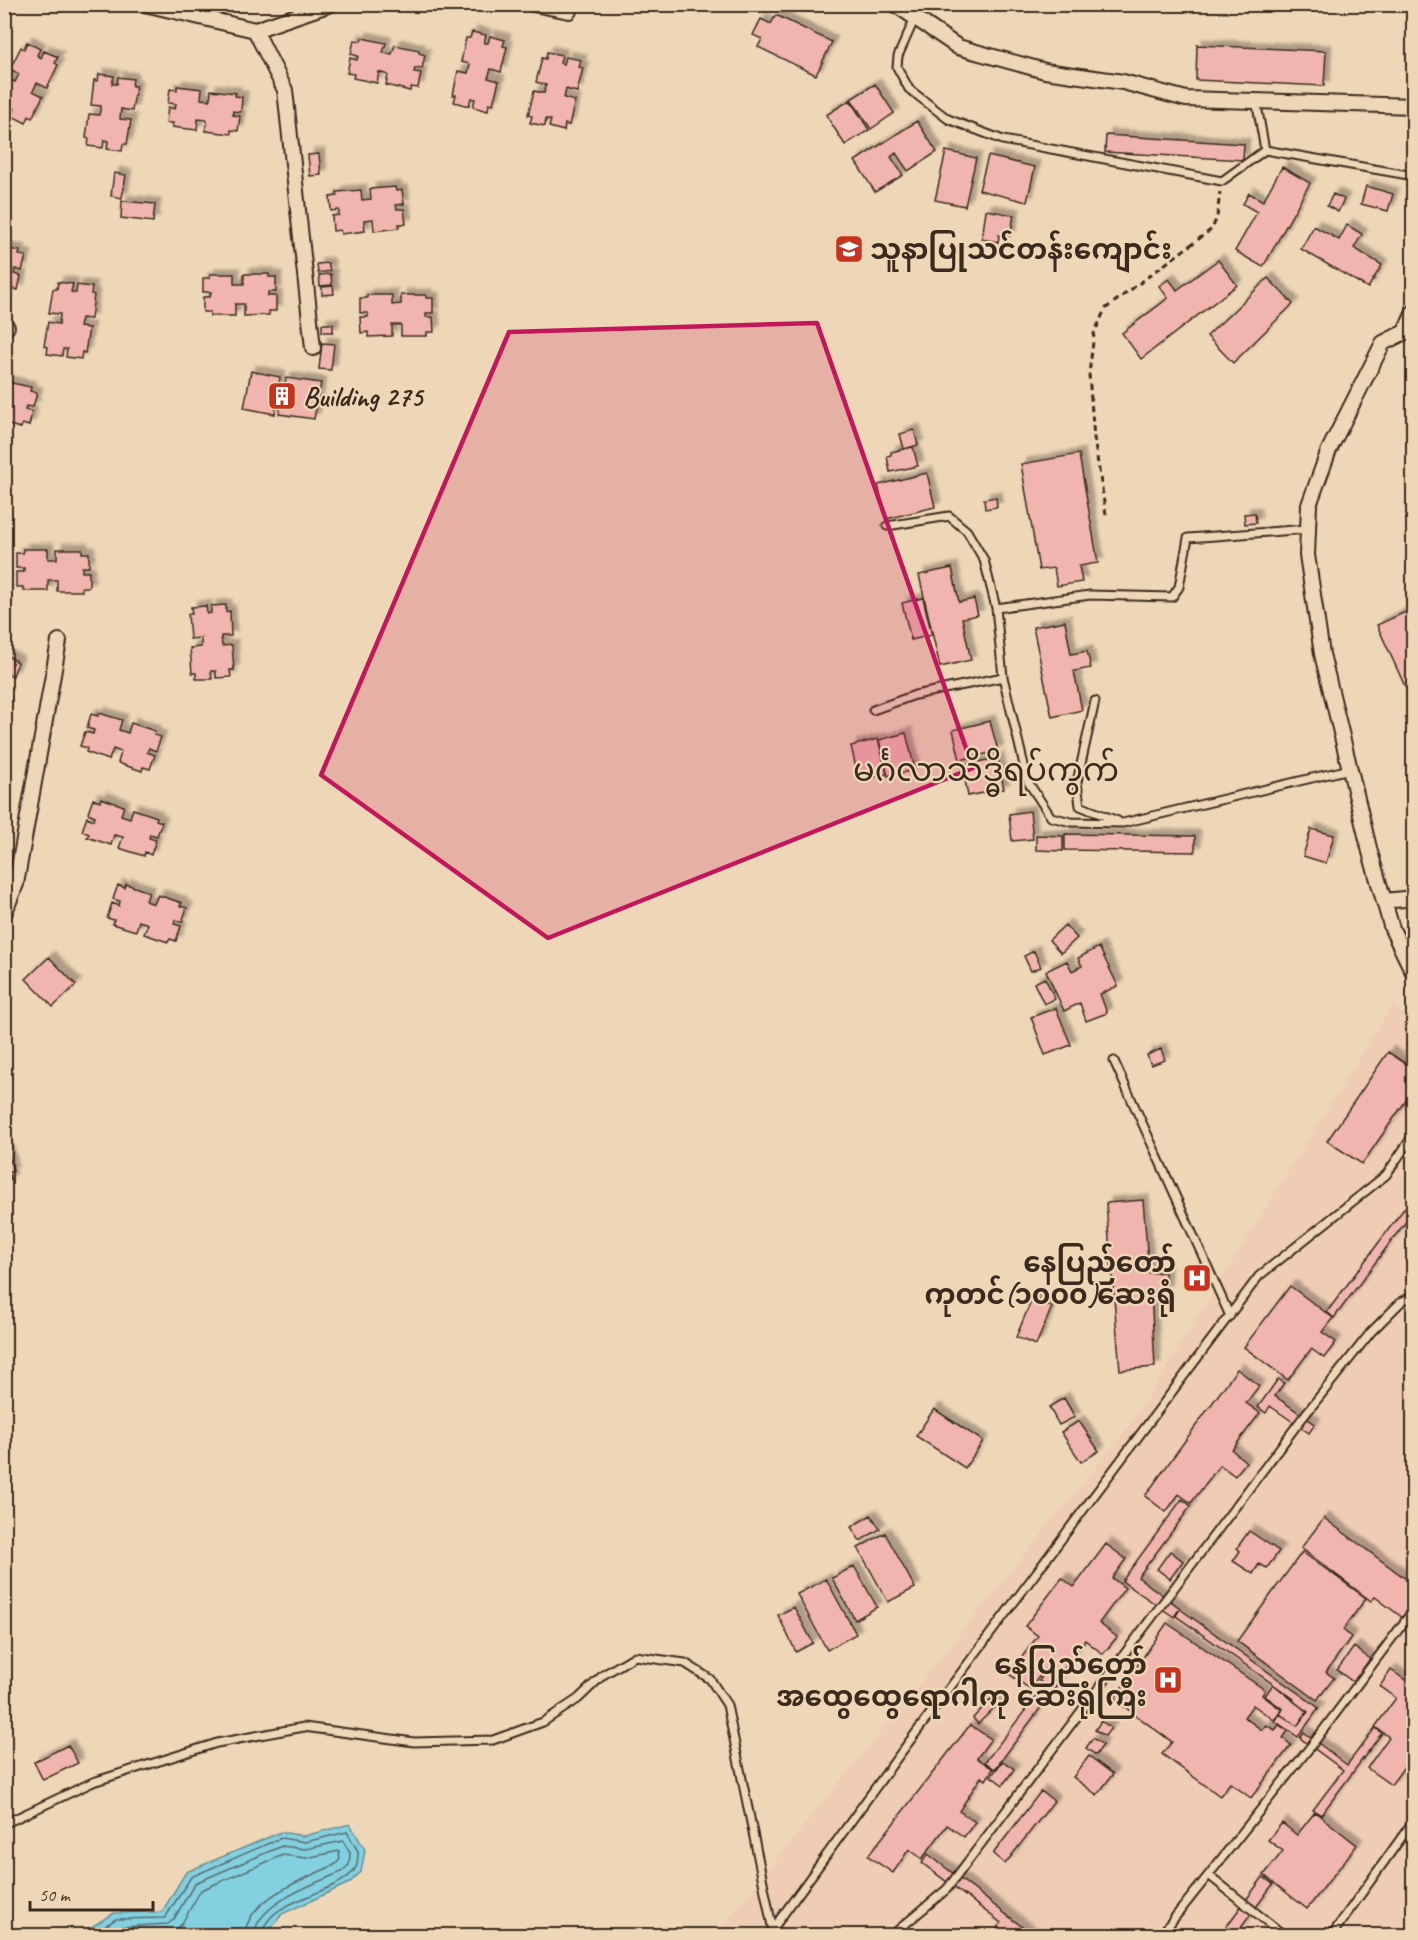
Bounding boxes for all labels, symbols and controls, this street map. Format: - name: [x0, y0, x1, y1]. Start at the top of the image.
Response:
- place label: သူနာပြုသင်တန်းကျောင်း: [870, 230, 1172, 273]
- school or university icon: သူနာပြုသင်တန်းကျောင်း: [833, 233, 865, 265]
- place label: Building 275: [303, 379, 425, 414]
- building icon: Building 275: [266, 380, 298, 412]
- district label: မင်္ဂလာသိဒ္ဓိရပ်ကွက်: [853, 747, 1119, 797]
- place label: နေပြည်တော် ကုတင်(၁၀၀၀)ဆေးရုံ: [924, 1243, 1176, 1317]
- hospital icon: နေပြည်တော် ကုတင်(၁၀၀၀)ဆေးရုံ: [1181, 1262, 1213, 1294]
- place label: နေပြည်တော် အထွေထွေရောဂါကု ဆေးရုံကြီး: [776, 1645, 1147, 1719]
- hospital icon: နေပြည်တော် အထွေထွေရောဂါကု ဆေးရုံကြီး: [1152, 1664, 1184, 1696]
- scale bar: [30, 1874, 153, 1912]
- text: 50 m: [39, 1884, 72, 1906]

